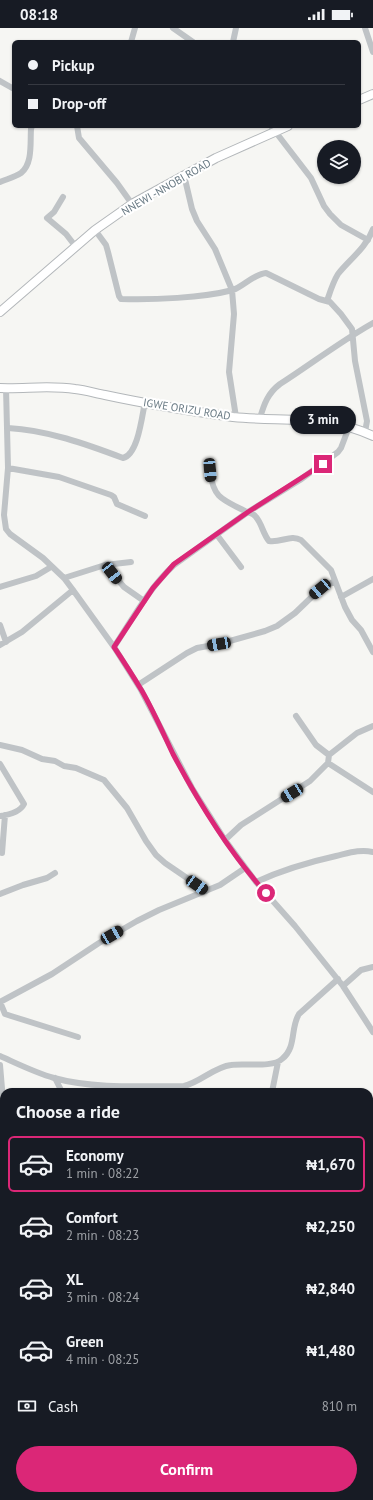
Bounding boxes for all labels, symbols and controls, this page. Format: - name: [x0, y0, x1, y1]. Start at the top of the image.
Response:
- text: 08:18: [20, 5, 58, 24]
- text: Pickup: [52, 56, 95, 75]
- text: Drop-off: [52, 94, 106, 113]
- map controls: [317, 140, 361, 184]
- button: layers: [317, 140, 361, 184]
- street label: NNEWI -NNOBI ROAD: [119, 156, 213, 218]
- street label: IGWE ORIZU ROAD: [142, 395, 232, 423]
- callout: 3 min: [290, 406, 356, 434]
- text: 3 min: [307, 411, 339, 428]
- route end: [314, 455, 332, 473]
- car: [203, 458, 217, 482]
- car: [100, 560, 124, 586]
- car: [307, 577, 333, 601]
- car: [206, 636, 232, 652]
- car: [279, 782, 305, 804]
- car: [184, 873, 210, 897]
- route start: [257, 884, 275, 902]
- car: [99, 924, 125, 946]
- text: Choose a ride: [16, 1100, 120, 1123]
- icon: car: [18, 1146, 54, 1182]
- text: Economy: [66, 1146, 124, 1165]
- text: ₦1,670: [306, 1155, 355, 1174]
- text: 1 min · 08:22: [66, 1165, 139, 1182]
- icon: car: [18, 1208, 54, 1244]
- text: Comfort: [66, 1208, 118, 1227]
- text: ₦2,250: [306, 1217, 355, 1236]
- text: 2 min · 08:23: [66, 1227, 139, 1244]
- icon: car: [18, 1270, 54, 1306]
- text: XL: [66, 1270, 83, 1289]
- text: ₦2,840: [306, 1279, 355, 1298]
- text: 3 min · 08:24: [66, 1289, 139, 1306]
- icon: car: [18, 1332, 54, 1368]
- text: Green: [66, 1332, 104, 1351]
- text: ₦1,480: [306, 1341, 355, 1360]
- text: 4 min · 08:25: [66, 1351, 139, 1368]
- icon: cash: [16, 1395, 38, 1417]
- text: Cash: [48, 1397, 78, 1416]
- text: 810 m: [322, 1398, 357, 1415]
- button: Confirm: [16, 1446, 357, 1492]

